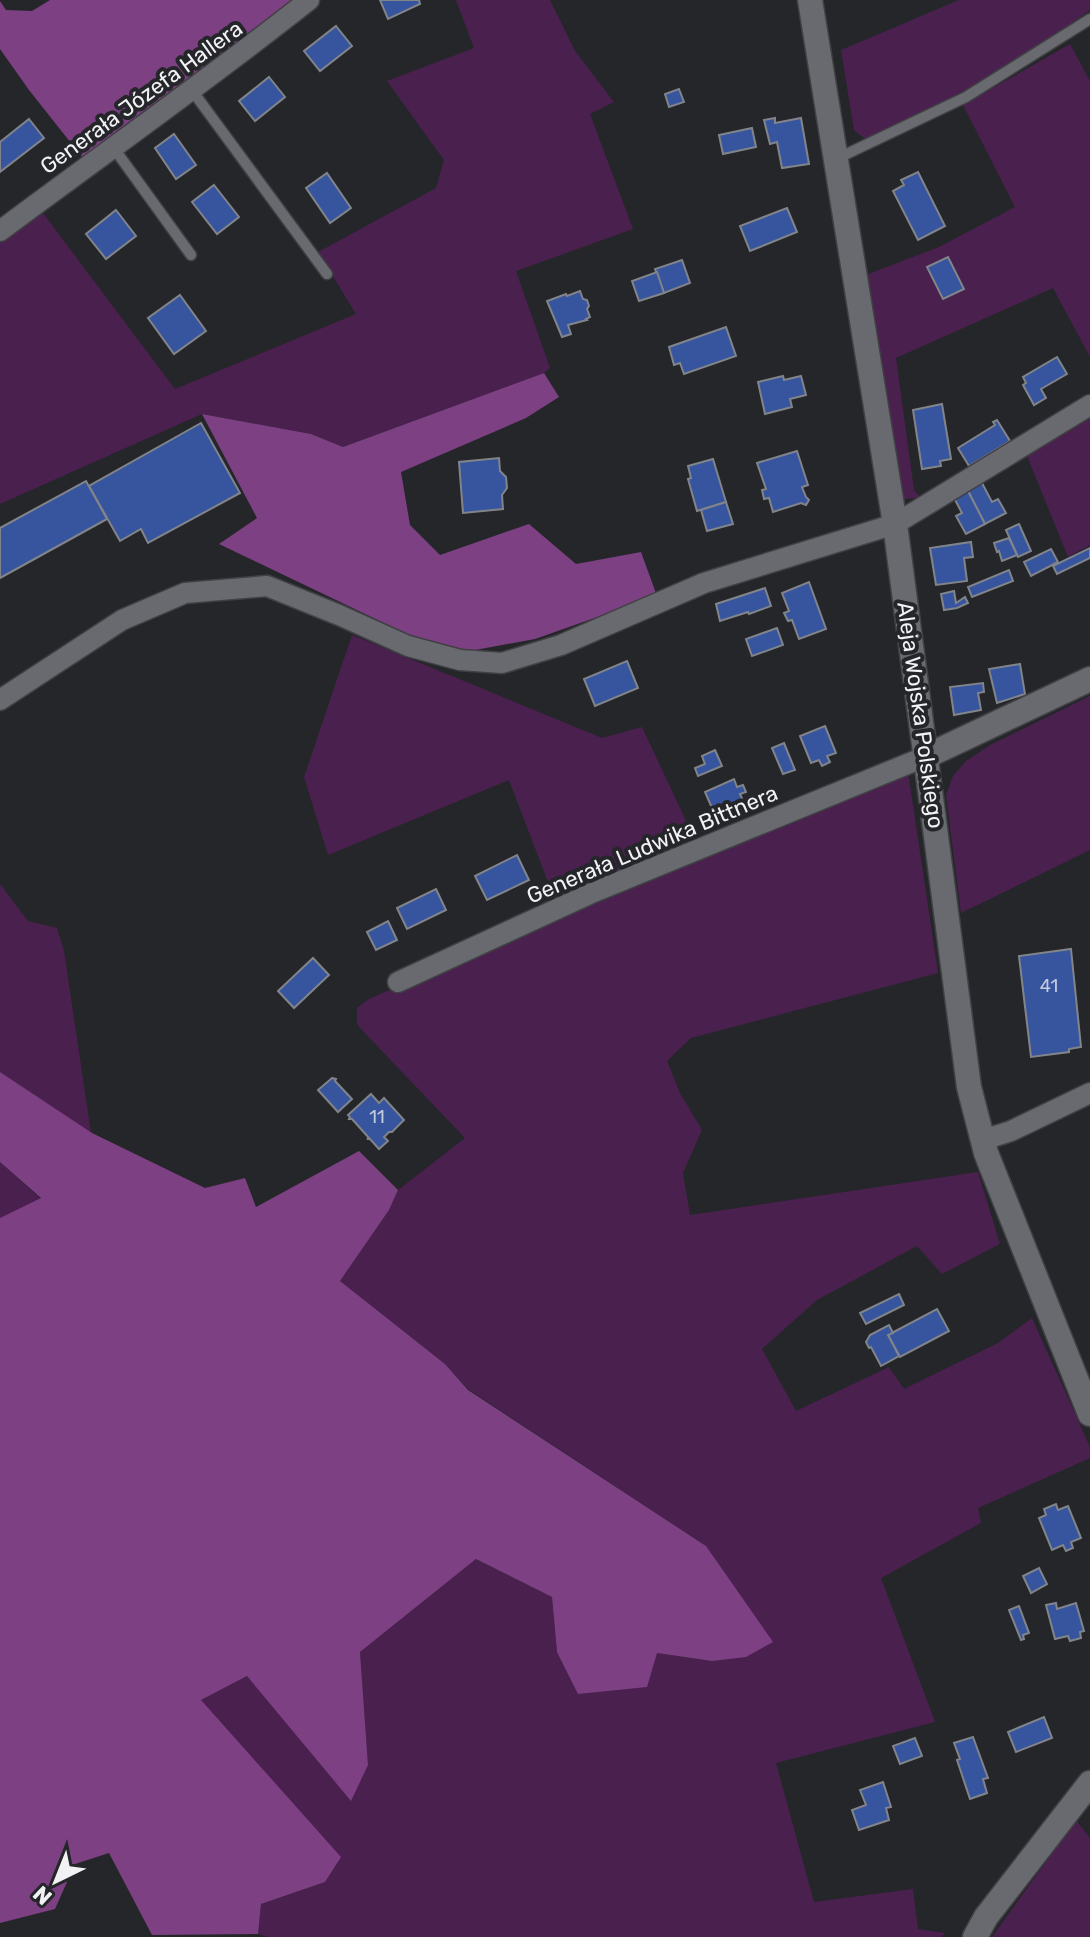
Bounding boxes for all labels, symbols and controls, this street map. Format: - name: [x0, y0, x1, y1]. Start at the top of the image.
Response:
- street label: Generała Józefa Hallera: [35, 15, 248, 180]
- street label: Aleja Wojska Polskiego: [891, 600, 950, 830]
- street label: Generała Ludwika Bittnera: [523, 779, 782, 910]
- house number: 41: [1040, 975, 1058, 997]
- house number: 11: [369, 1106, 385, 1128]
- north arrow: [16, 1841, 96, 1921]
- text: N: [28, 1880, 58, 1911]

